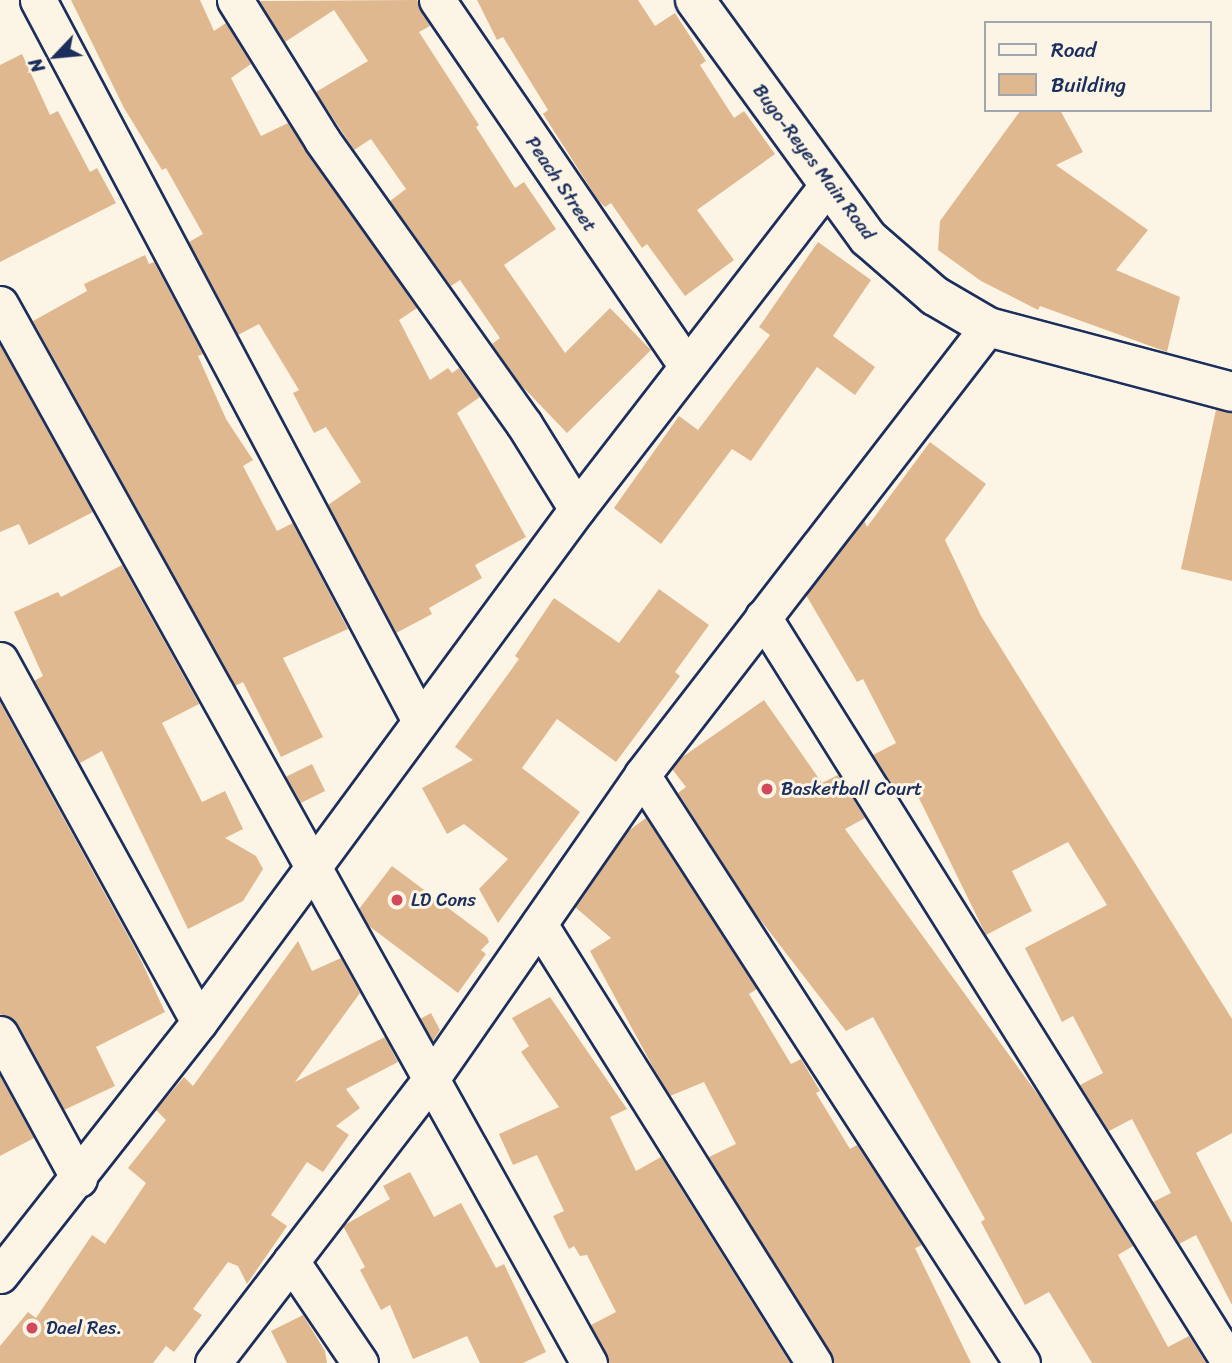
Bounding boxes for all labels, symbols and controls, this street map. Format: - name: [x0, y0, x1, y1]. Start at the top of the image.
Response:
- north arrow: [21, 21, 91, 91]
- legend: [984, 21, 1211, 112]
- text: Road: [1051, 31, 1096, 69]
- text: N: [19, 52, 54, 79]
- text: Building: [1051, 66, 1126, 104]
- street label: Bugo-Reyes Main Road: [748, 79, 880, 245]
- street label: Peach Street: [521, 132, 601, 236]
- place label: Basketball Court: [781, 778, 922, 800]
- marker: Basketball Court: [759, 781, 775, 797]
- place label: LD Cons: [411, 889, 477, 911]
- marker: LD Cons: [389, 892, 405, 908]
- place label: Dael Res.: [46, 1317, 123, 1339]
- marker: Dael Res.: [24, 1320, 40, 1336]

